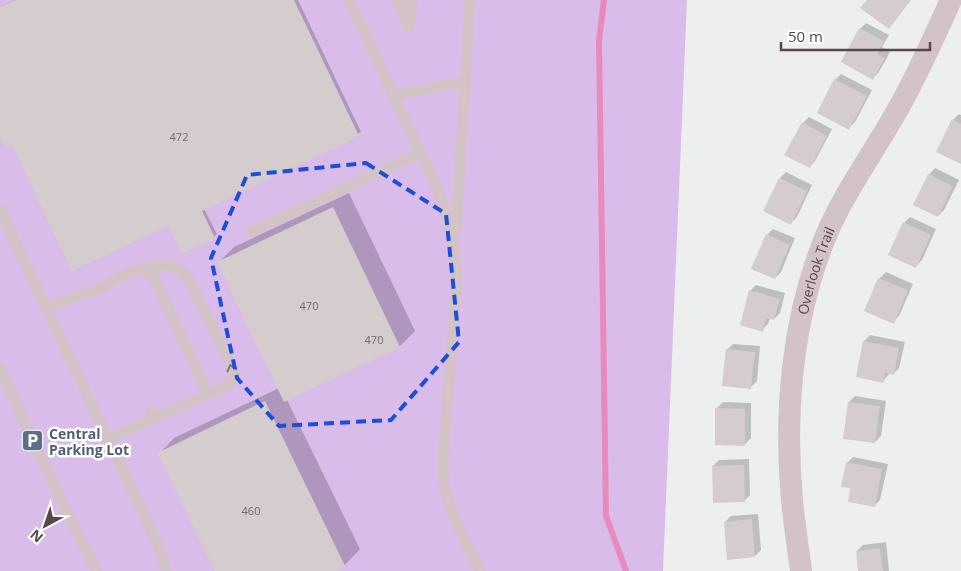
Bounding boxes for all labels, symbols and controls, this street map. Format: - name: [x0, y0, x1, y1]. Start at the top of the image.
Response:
- scale bar: [781, 20, 930, 52]
- text: 50 m: [788, 26, 823, 46]
- house number: 472: [170, 129, 188, 144]
- street label: Overlook Trail: [792, 224, 838, 316]
- house number: 470: [300, 298, 318, 313]
- house number: 470: [365, 332, 383, 347]
- one-way arrow: [226, 364, 237, 373]
- place label: Central Parking Lot: [49, 424, 129, 459]
- parking icon: Central Parking Lot: [21, 429, 45, 453]
- north arrow: [20, 501, 70, 551]
- house number: 460: [242, 503, 260, 518]
- text: N: [26, 525, 47, 547]

